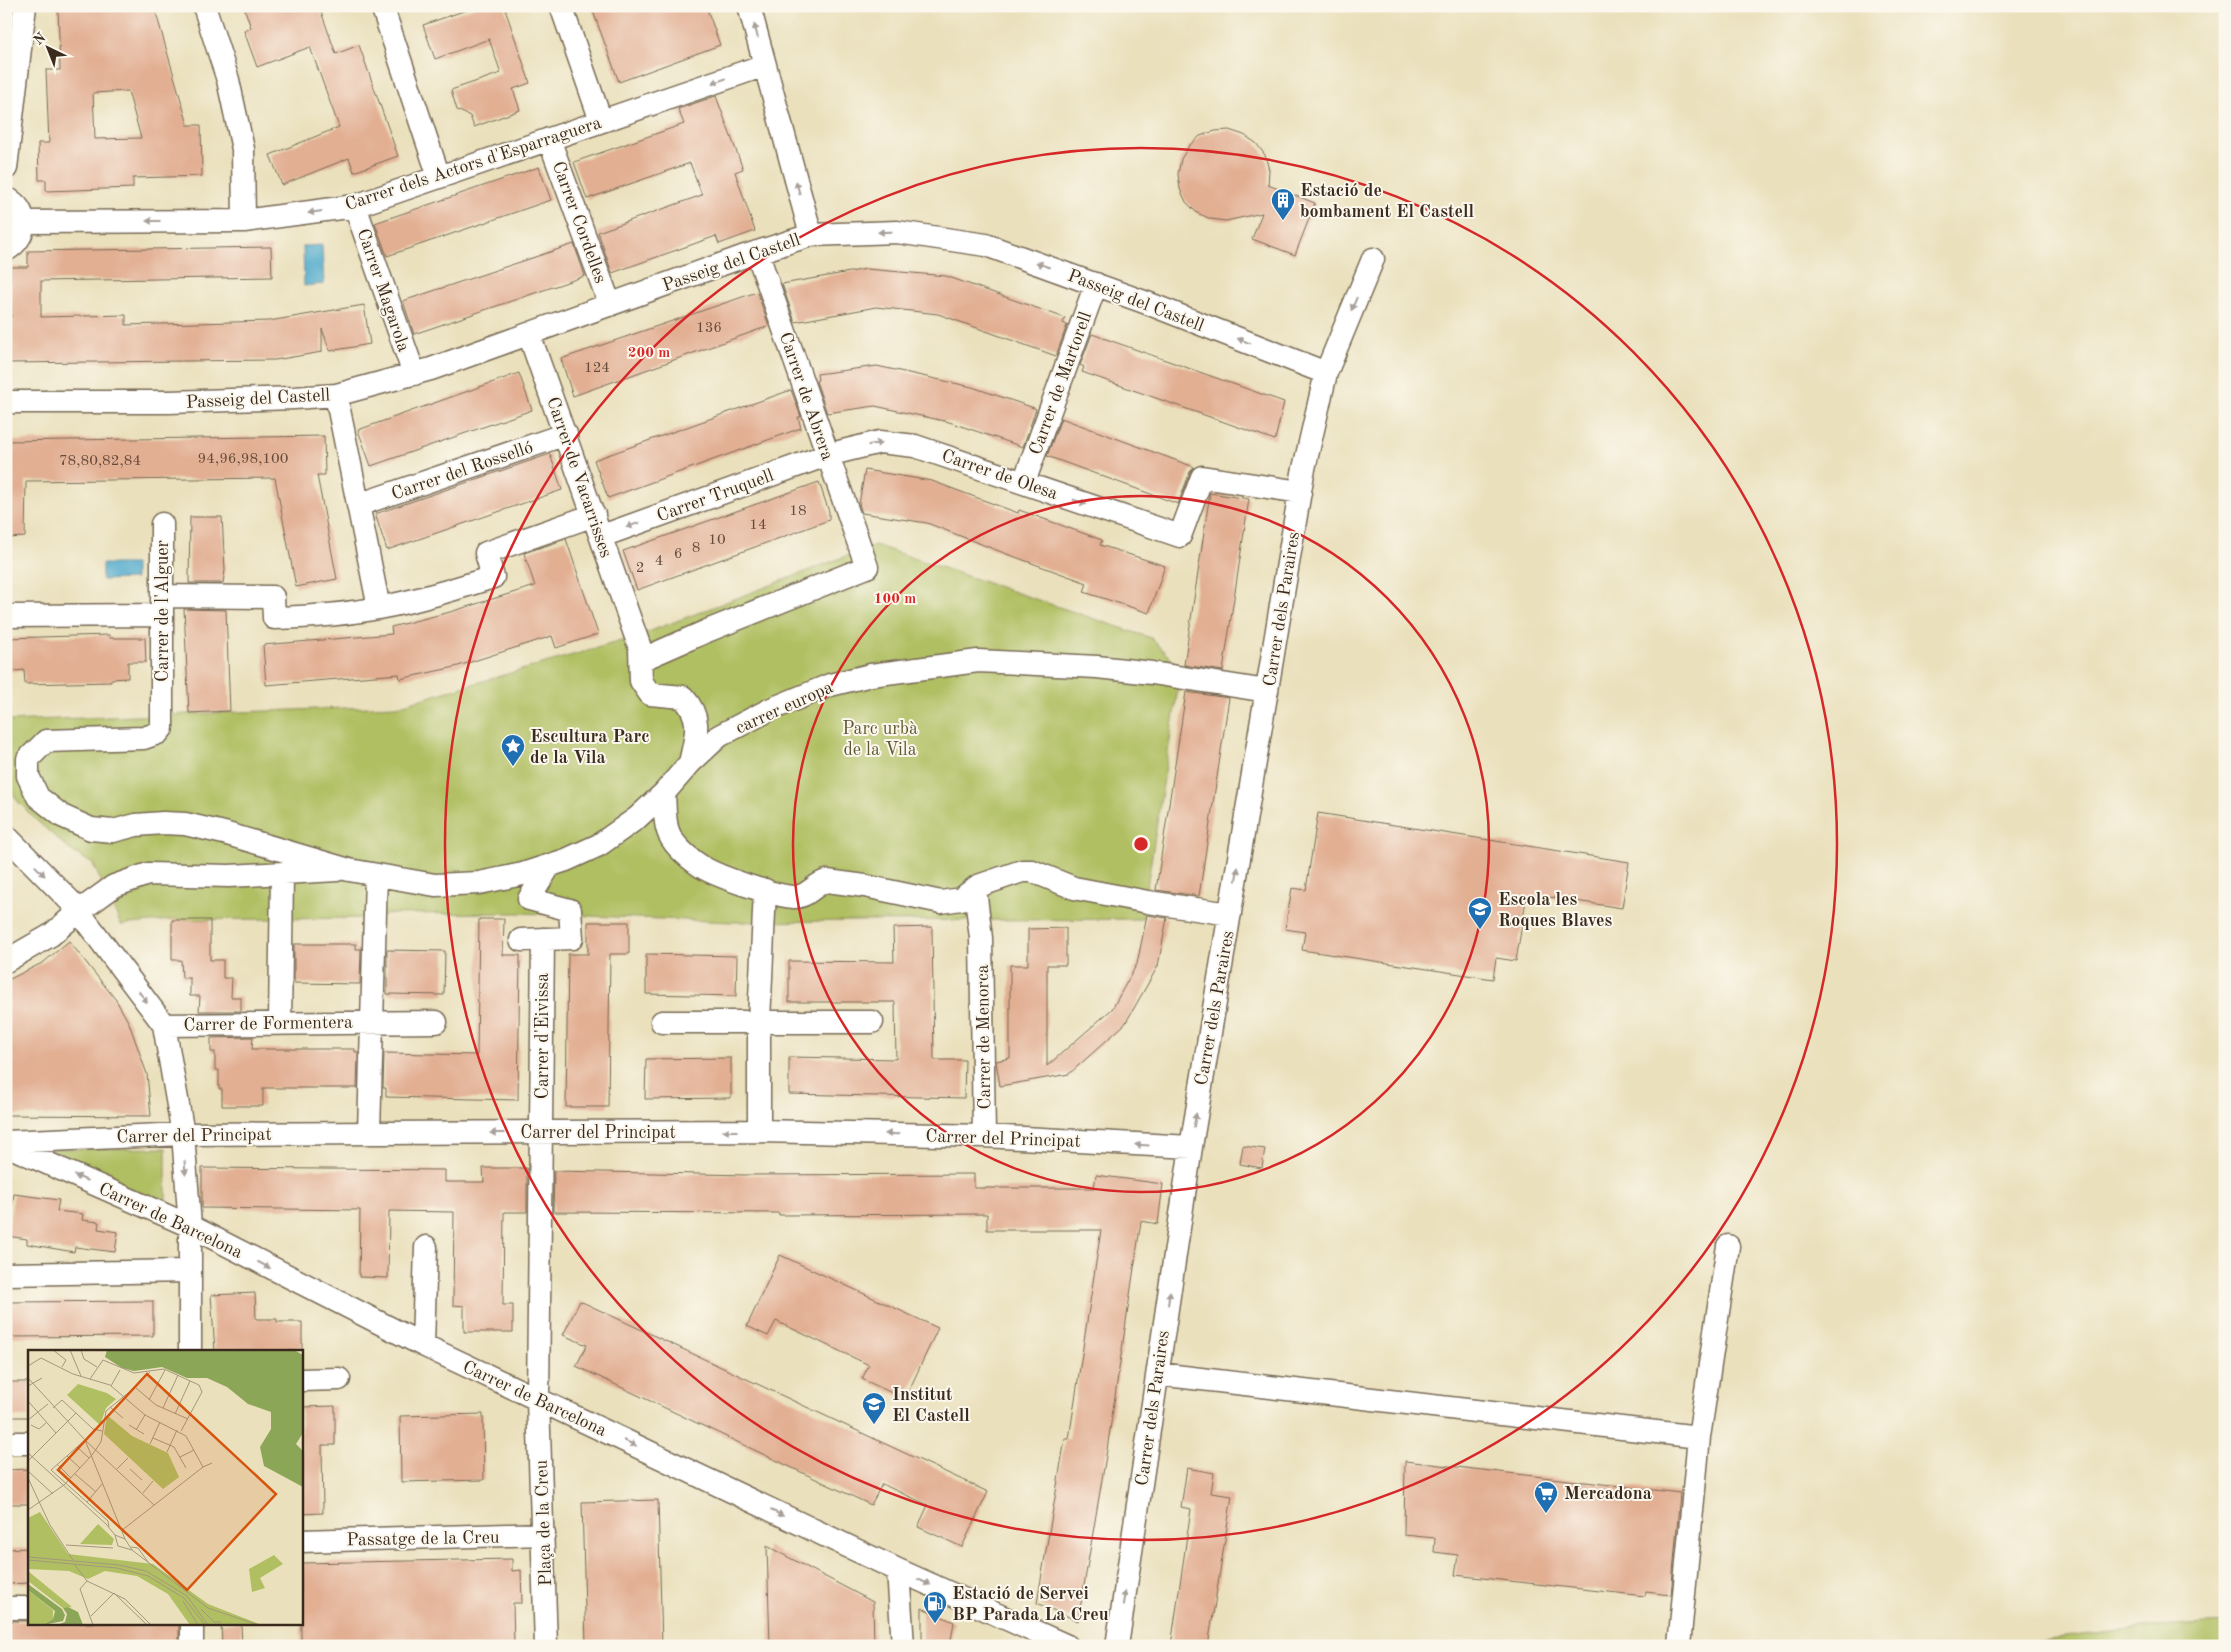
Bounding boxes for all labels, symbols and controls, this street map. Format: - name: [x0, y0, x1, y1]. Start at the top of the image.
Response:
- north arrow: [22, 22, 72, 72]
- one-way arrow: [751, 24, 759, 39]
- text: N: [31, 30, 49, 48]
- one-way arrow: [711, 78, 726, 85]
- street label: Carrer dels Actors d'Esparraguera: [343, 114, 604, 214]
- street label: Carrer Cordelles: [549, 159, 610, 286]
- one-way arrow: [794, 181, 802, 196]
- place label: Estació de bombament El Castell: [1300, 182, 1474, 221]
- building icon: Estació de bombament El Castell: [1270, 187, 1296, 221]
- one-way arrow: [307, 208, 323, 216]
- one-way arrow: [145, 217, 161, 225]
- street label: Carrer Magarola: [354, 226, 413, 354]
- one-way arrow: [876, 229, 892, 237]
- street label: Passeig del Castell: [660, 231, 803, 295]
- one-way arrow: [1035, 261, 1050, 268]
- street label: Passeig del Castell: [1065, 267, 1206, 335]
- one-way arrow: [1350, 297, 1358, 311]
- street label: Carrer de Martorell: [1027, 309, 1095, 457]
- house number: 136: [696, 321, 722, 336]
- street label: Carrer de Abrera: [776, 330, 836, 463]
- one-way arrow: [1236, 337, 1251, 345]
- text: 200 m: [628, 346, 670, 361]
- house number: 124: [584, 361, 610, 376]
- street label: Passeig del Castell: [185, 386, 331, 412]
- street label: Carrer de Vacarrisses: [543, 395, 615, 560]
- street label: Carrer del Rosselló: [389, 438, 535, 504]
- one-way arrow: [867, 439, 883, 447]
- street label: Carrer de Olesa: [939, 447, 1060, 503]
- house number: 94,96,98,100: [198, 452, 288, 467]
- house number: 78,80,82,84: [59, 454, 141, 469]
- street label: Carrer Truquell: [655, 466, 776, 525]
- one-way arrow: [1073, 498, 1088, 506]
- house number: 18: [789, 504, 807, 519]
- house number: 14: [749, 518, 767, 533]
- one-way arrow: [626, 522, 641, 529]
- street label: Carrer dels Paraires: [1261, 530, 1303, 688]
- house number: 10: [708, 533, 726, 548]
- street label: Carrer de l'Alguer: [154, 539, 172, 682]
- house number: 8: [692, 541, 700, 556]
- house number: 6: [674, 547, 682, 562]
- house number: 4: [655, 554, 663, 569]
- house number: 2: [636, 561, 644, 576]
- text: 100 m: [874, 592, 916, 607]
- street label: carrer europa: [733, 678, 836, 737]
- park label: Parc urbà de la Vila: [842, 720, 918, 759]
- place label: Escultura Parc de la Vila: [530, 728, 650, 767]
- place icon: Escultura Parc de la Vila: [500, 733, 526, 767]
- centre of rings: [1132, 835, 1150, 853]
- one-way arrow: [34, 865, 46, 877]
- one-way arrow: [1233, 865, 1241, 881]
- place label: Escola les Roques Blaves: [1498, 891, 1612, 930]
- school or university icon: Escola les Roques Blaves: [1467, 896, 1493, 930]
- street label: Carrer dels Paraires: [1193, 929, 1237, 1087]
- street label: Carrer de Menorca: [974, 964, 994, 1110]
- street label: Carrer d'Eivissa: [534, 973, 552, 1099]
- one-way arrow: [138, 990, 148, 1004]
- street label: Carrer de Formentera: [183, 1014, 353, 1034]
- one-way arrow: [1192, 1112, 1200, 1128]
- street label: Carrer del Principat: [520, 1124, 676, 1142]
- street label: Carrer del Principat: [116, 1126, 272, 1146]
- street label: Carrer del Principat: [925, 1127, 1081, 1151]
- one-way arrow: [721, 1128, 737, 1136]
- one-way arrow: [489, 1129, 505, 1137]
- one-way arrow: [884, 1130, 900, 1138]
- one-way arrow: [1134, 1140, 1150, 1148]
- one-way arrow: [182, 1160, 190, 1176]
- one-way arrow: [74, 1174, 88, 1182]
- street label: Carrer de Barcelona: [96, 1180, 245, 1262]
- one-way arrow: [257, 1261, 271, 1269]
- one-way arrow: [1165, 1290, 1173, 1306]
- street label: Carrer dels Paraires: [1133, 1329, 1173, 1487]
- inset map: [28, 1350, 302, 1624]
- street label: Carrer de Barcelona: [460, 1358, 609, 1440]
- place label: Institut El Castell: [892, 1386, 970, 1425]
- school or university icon: Institut El Castell: [861, 1391, 887, 1425]
- one-way arrow: [623, 1439, 638, 1448]
- street label: Plaça de la Creu: [533, 1459, 555, 1587]
- supermarket icon: Mercadona: [1533, 1480, 1559, 1514]
- place label: Mercadona: [1564, 1485, 1652, 1503]
- one-way arrow: [770, 1509, 784, 1517]
- street label: Passatge de la Creu: [346, 1529, 500, 1549]
- one-way arrow: [917, 1579, 931, 1587]
- place label: Estació de Servei BP Parada La Creu: [952, 1585, 1109, 1624]
- one-way arrow: [1121, 1589, 1129, 1605]
- fuel station icon: Estació de Servei BP Parada La Creu: [922, 1590, 948, 1624]

